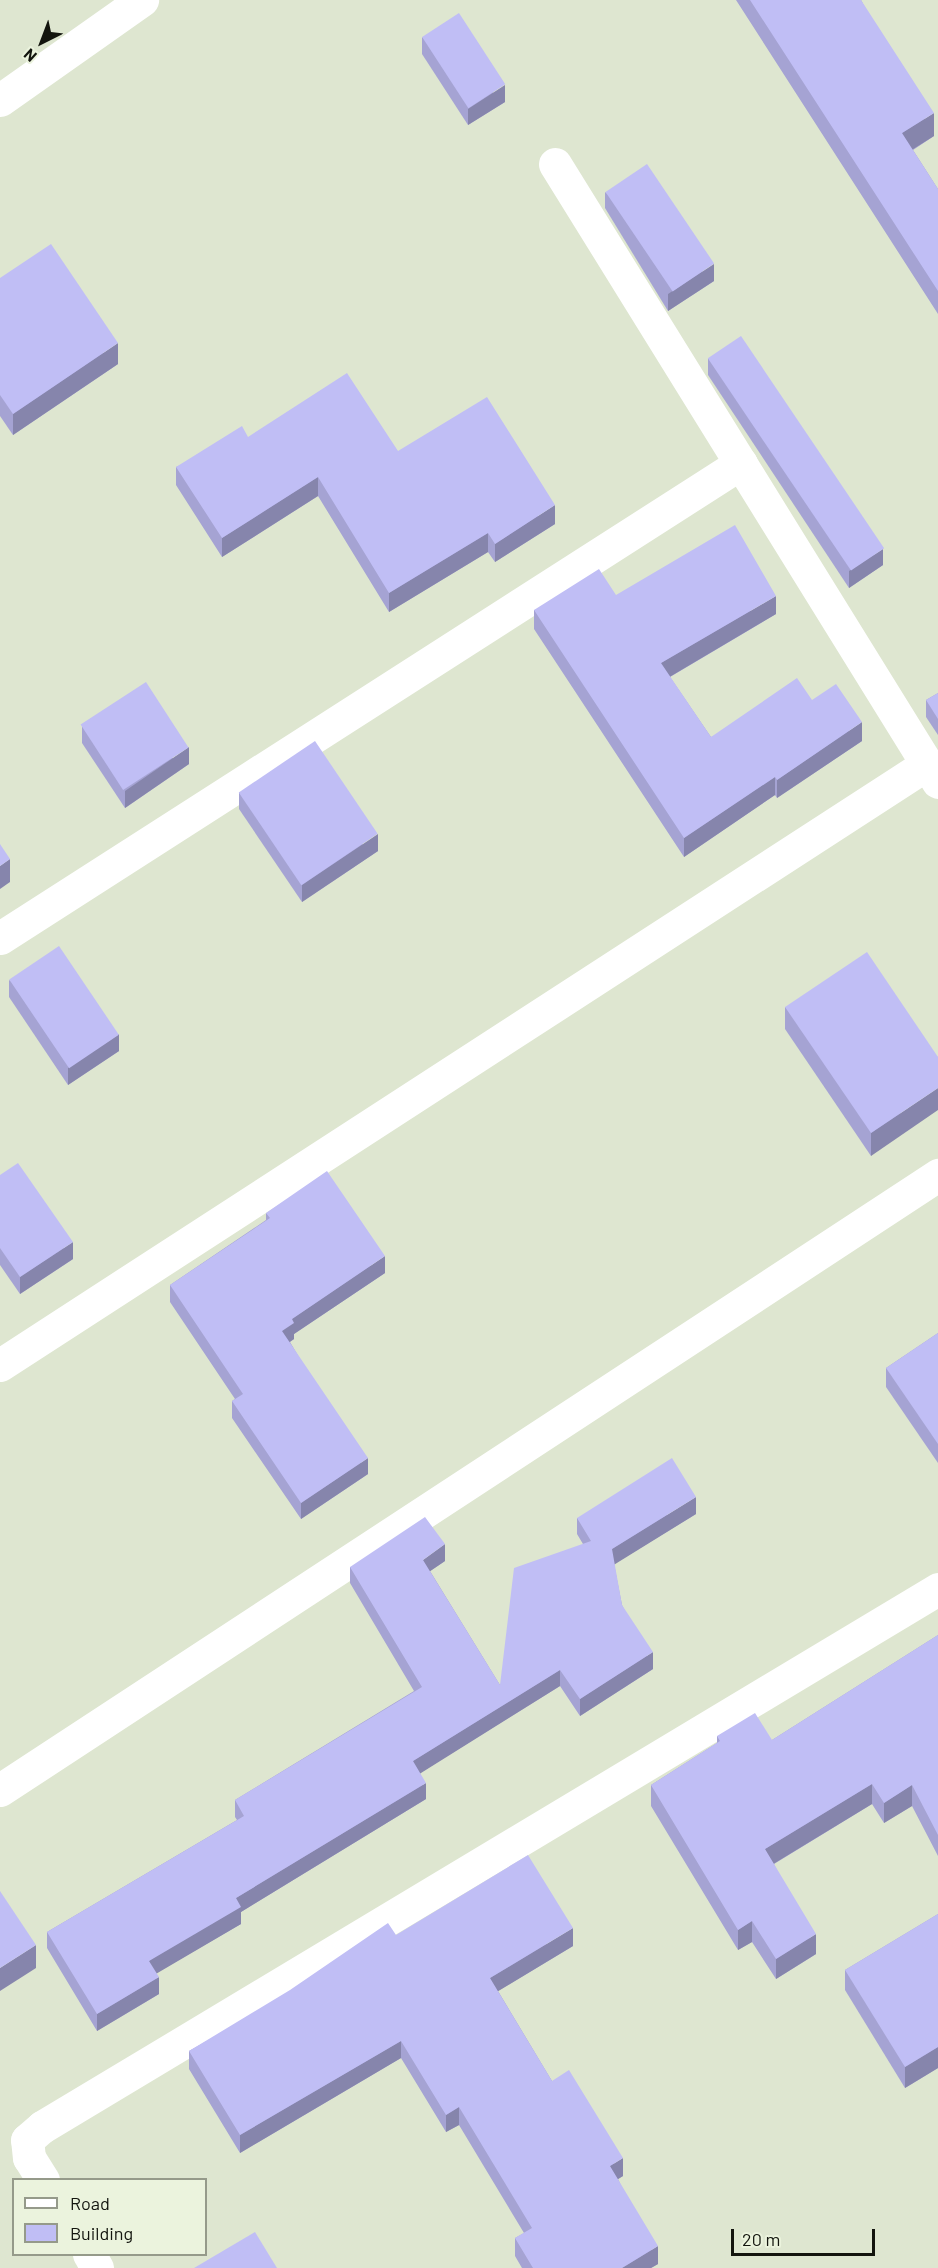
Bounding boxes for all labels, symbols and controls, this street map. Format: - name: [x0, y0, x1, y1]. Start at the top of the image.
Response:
- north arrow: [12, 12, 72, 72]
- text: N: [19, 45, 40, 66]
- legend: [12, 2178, 207, 2256]
- text: Road: [70, 2192, 110, 2214]
- scale bar: [734, 2217, 878, 2255]
- text: Building: [70, 2222, 133, 2244]
- text: 20 m: [742, 2228, 780, 2250]

